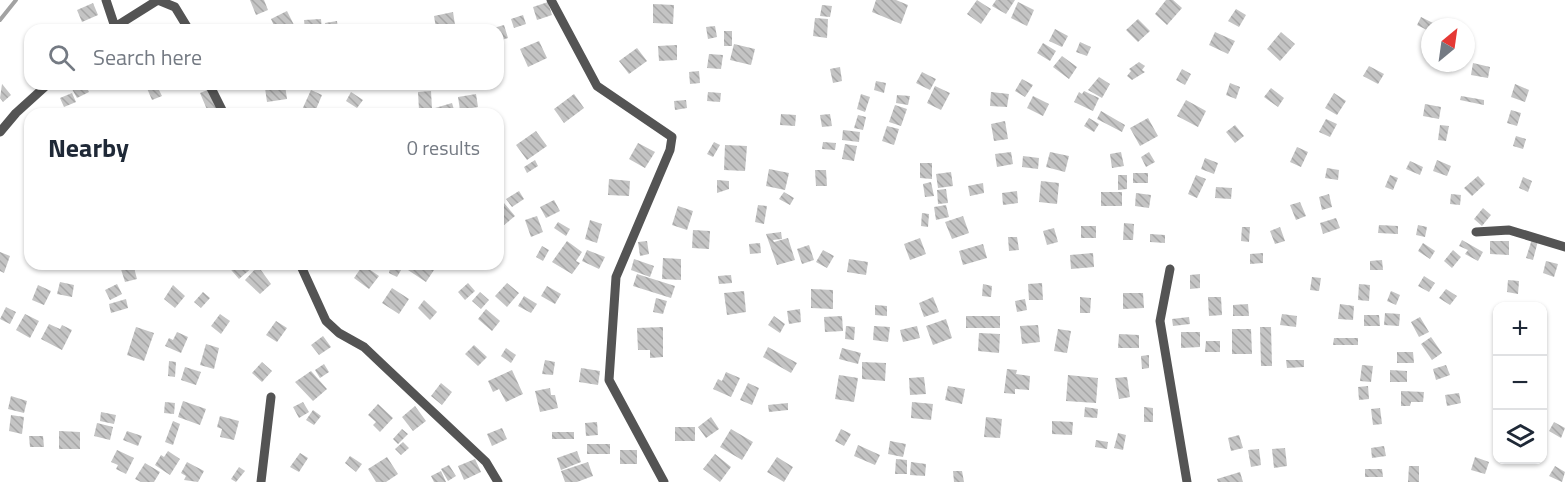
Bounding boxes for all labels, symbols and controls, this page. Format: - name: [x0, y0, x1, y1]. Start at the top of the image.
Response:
- north arrow: [1421, 18, 1475, 72]
- search box: [24, 24, 504, 90]
- text: Search here: [93, 40, 202, 74]
- icon: search: [45, 41, 78, 74]
- text: Nearby: [48, 128, 129, 167]
- text: 0 results: [407, 132, 480, 163]
- map controls: [1493, 302, 1547, 464]
- button: +: [1493, 302, 1547, 356]
- button: −: [1493, 356, 1547, 410]
- button: layers: [1493, 410, 1547, 464]

